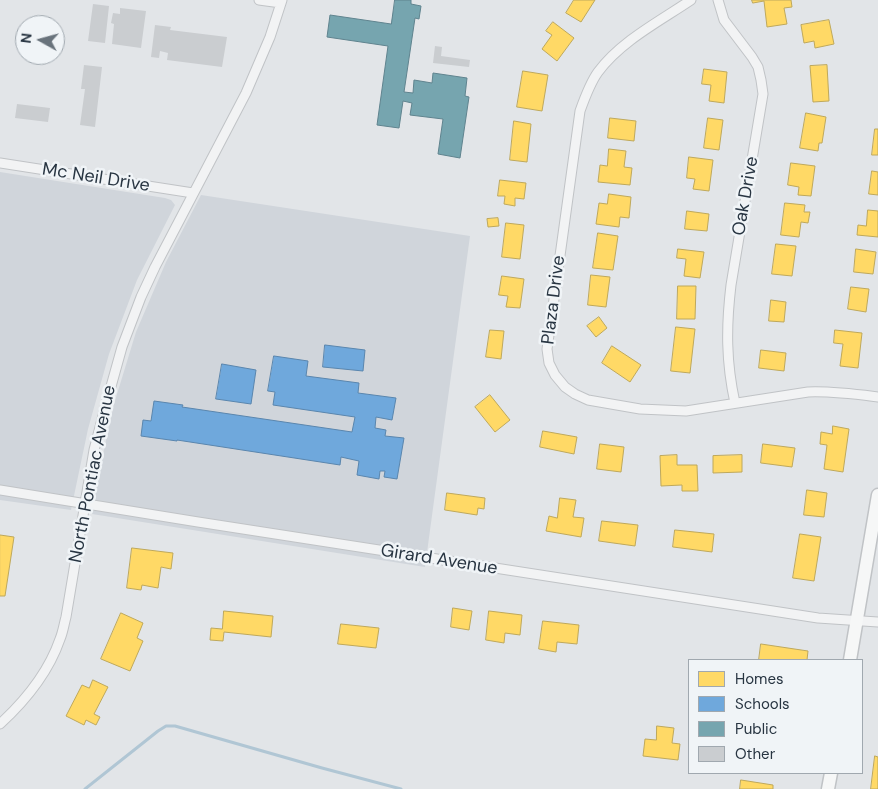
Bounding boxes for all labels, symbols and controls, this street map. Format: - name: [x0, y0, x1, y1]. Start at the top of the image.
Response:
- north arrow: [15, 15, 65, 65]
- text: N: [17, 32, 36, 44]
- street label: Oak Drive: [728, 155, 764, 237]
- street label: Mc Neil Drive: [41, 159, 151, 197]
- street label: Plaza Drive: [538, 254, 570, 346]
- street label: North Pontiac Avenue: [65, 383, 121, 565]
- street label: Girard Avenue: [379, 540, 499, 580]
- legend: [688, 659, 863, 774]
- text: Homes: [735, 669, 784, 689]
- text: Schools: [735, 694, 790, 714]
- text: Public: [735, 719, 777, 739]
- text: Other: [735, 744, 775, 764]

